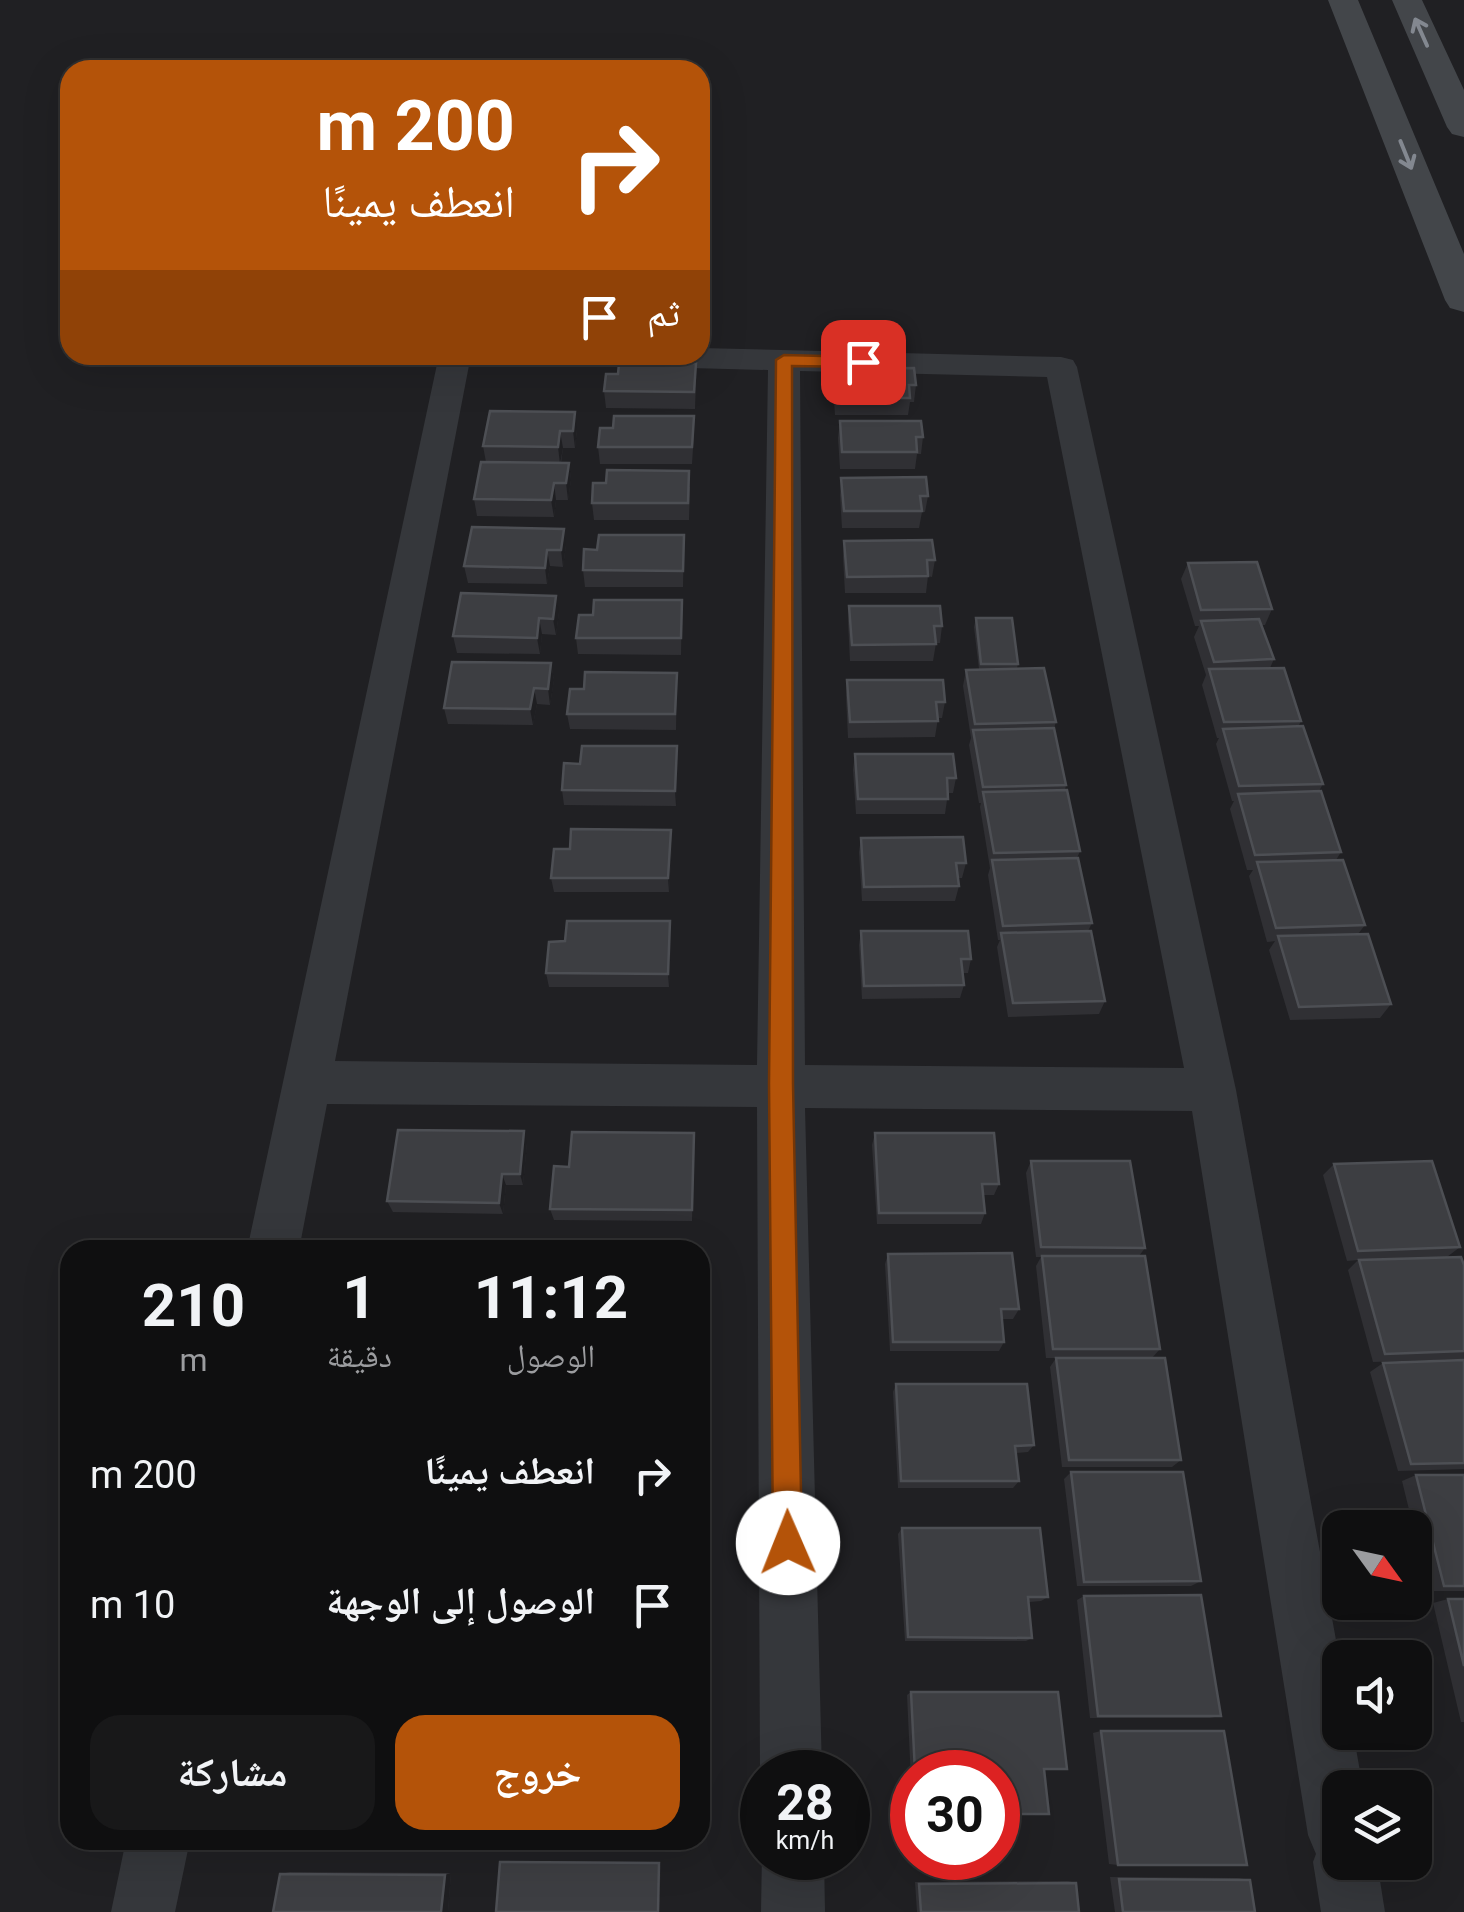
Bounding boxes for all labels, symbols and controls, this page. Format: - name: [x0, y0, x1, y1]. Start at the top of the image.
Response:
- one-way arrow: [1411, 17, 1429, 48]
- text: 200 m: [316, 85, 515, 167]
- icon: right: [550, 100, 680, 230]
- one-way arrow: [1398, 140, 1416, 170]
- text: انعطف يمينًا: [322, 175, 515, 228]
- icon: arrive: [572, 290, 627, 345]
- text: ثم: [647, 291, 680, 335]
- pin: [821, 320, 906, 405]
- icon: arrive: [836, 335, 891, 390]
- text: 1: [342, 1262, 377, 1333]
- text: 11:12: [474, 1262, 628, 1333]
- text: 210: [142, 1270, 245, 1341]
- text: دقيقة: [327, 1337, 392, 1375]
- text: الوصول: [507, 1337, 595, 1375]
- text: m: [179, 1341, 207, 1379]
- icon: right: [625, 1448, 680, 1503]
- text: انعطف يمينًا: [424, 1449, 595, 1493]
- text: 200 m: [90, 1453, 197, 1497]
- position arrow: [736, 1491, 840, 1595]
- north arrow: [1322, 1510, 1432, 1620]
- map controls: [1322, 1510, 1432, 1880]
- icon: arrive: [625, 1578, 680, 1633]
- text: الوصول إلى الوجهة: [326, 1579, 595, 1623]
- text: 10 m: [90, 1583, 175, 1627]
- button: sound: [1322, 1640, 1432, 1750]
- button: مشاركة: [90, 1715, 375, 1830]
- button: خروج: [395, 1715, 680, 1830]
- speed limit sign: 30: [890, 1750, 1020, 1880]
- button: layers: [1322, 1770, 1432, 1880]
- text: 28: [776, 1774, 834, 1832]
- text: km/h: [776, 1826, 834, 1855]

